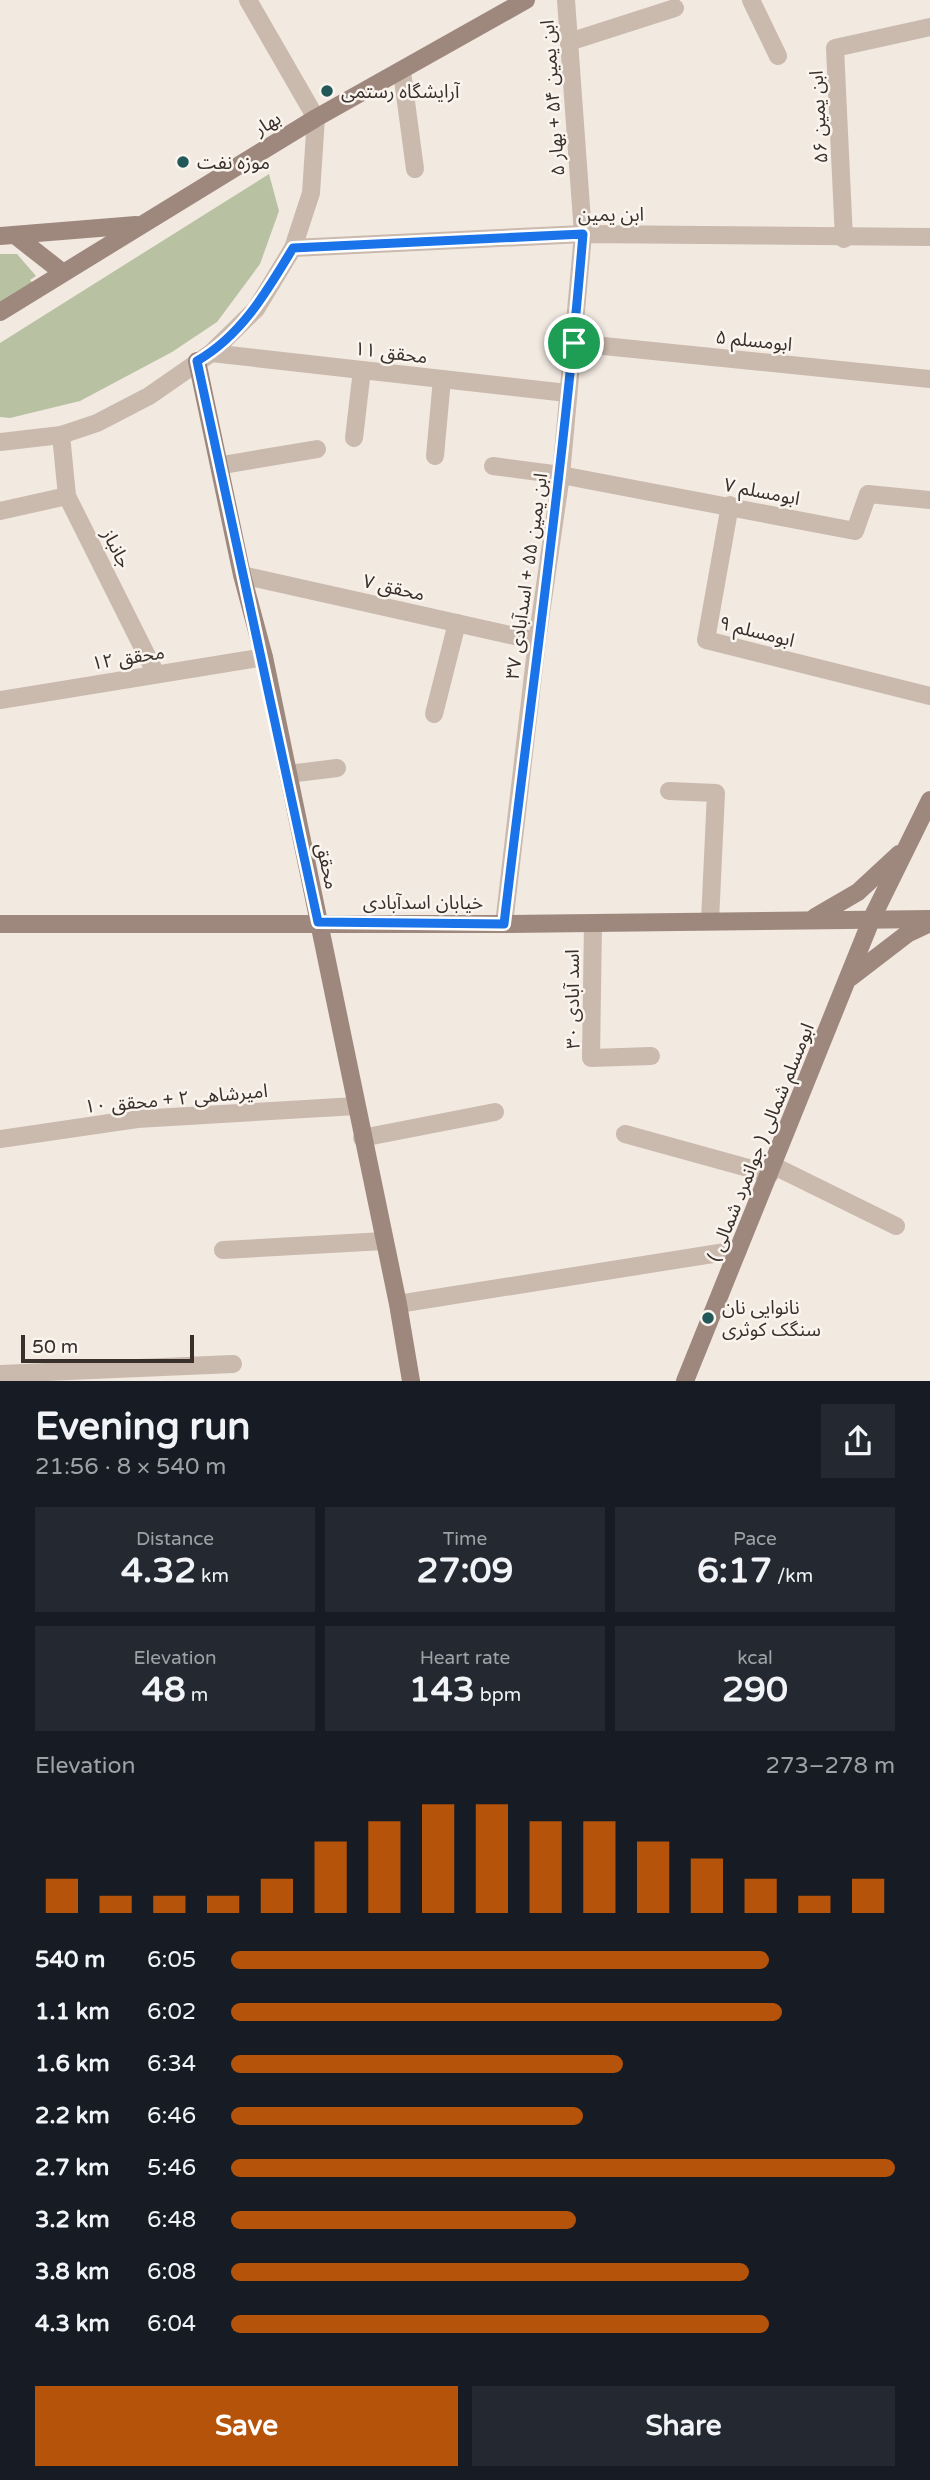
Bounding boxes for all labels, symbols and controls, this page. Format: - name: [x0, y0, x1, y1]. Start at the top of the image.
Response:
- street label: ابن یمین ۵۴ + بهار ۵: [537, 19, 569, 177]
- street label: ابن یمین ۵۶: [806, 70, 832, 164]
- place label: آرایشگاه رستمی: [341, 81, 461, 103]
- marker: آرایشگاه رستمی: [319, 83, 335, 99]
- street label: بهار: [249, 107, 285, 141]
- place label: موزه نفت: [197, 152, 270, 174]
- marker: موزه نفت: [175, 154, 191, 170]
- street label: ابن یمین: [578, 204, 644, 226]
- pin: [544, 313, 604, 373]
- icon: arrive: [555, 324, 593, 362]
- street label: ابومسلم ۵: [714, 326, 793, 359]
- street label: محقق ۱۱: [353, 338, 429, 368]
- street label: ابن یمین ۵۵ + اسدآبادی ۳۷: [502, 472, 552, 681]
- street label: ابومسلم ۷: [721, 474, 802, 513]
- street label: جانباز: [97, 524, 135, 572]
- street label: محقق ۷: [361, 570, 427, 606]
- street label: ابومسلم ۹: [716, 612, 797, 655]
- street label: محقق ۱۲: [90, 641, 166, 675]
- street label: محقق: [311, 841, 343, 891]
- street label: خیابان اسدآبادی: [363, 892, 483, 914]
- street label: اسد آبادی ۳۰: [562, 949, 584, 1049]
- street label: ابومسلم شمالی ( جوانمرد شمالی ): [703, 1020, 822, 1266]
- street label: امیرشاهی ۲ + محقق ۱۰: [84, 1080, 269, 1118]
- place label: نانوایی نان سنگک کوثری: [722, 1297, 821, 1341]
- marker: نانوایی نان سنگک کوثری: [700, 1310, 716, 1326]
- scale bar: [21, 1332, 194, 1364]
- text: 50 m: [32, 1336, 78, 1358]
- text: Evening run: [35, 1404, 250, 1450]
- button: share: [821, 1404, 895, 1478]
- text: 21:56 · 8 × 540 m: [35, 1453, 226, 1481]
- text: Distance: [136, 1528, 214, 1550]
- text: Time: [443, 1528, 487, 1550]
- text: Pace: [733, 1528, 777, 1550]
- text: 4.32: [121, 1550, 196, 1592]
- text: 27:09: [416, 1550, 514, 1592]
- text: 6:17: [697, 1550, 772, 1592]
- text: km: [196, 1565, 229, 1587]
- text: /km: [772, 1565, 813, 1587]
- text: Elevation: [133, 1647, 217, 1669]
- text: Heart rate: [420, 1647, 510, 1669]
- text: kcal: [737, 1647, 773, 1669]
- text: 48: [142, 1669, 186, 1711]
- text: 143: [409, 1669, 475, 1711]
- text: 290: [722, 1669, 788, 1711]
- text: m: [186, 1684, 208, 1706]
- text: bpm: [475, 1684, 521, 1706]
- text: Elevation: [35, 1752, 136, 1780]
- text: 273–278 m: [766, 1752, 895, 1780]
- text: 540 m: [35, 1946, 105, 1974]
- text: 6:05: [147, 1946, 196, 1974]
- text: 1.1 km: [35, 1998, 110, 2026]
- text: 6:02: [147, 1998, 196, 2026]
- text: 1.6 km: [35, 2050, 110, 2078]
- text: 6:34: [147, 2050, 196, 2078]
- text: 2.2 km: [35, 2102, 110, 2130]
- text: 6:46: [147, 2102, 196, 2130]
- text: 2.7 km: [35, 2154, 109, 2182]
- text: 5:46: [147, 2154, 196, 2182]
- text: 3.2 km: [35, 2206, 110, 2234]
- text: 6:48: [147, 2206, 196, 2234]
- text: 3.8 km: [35, 2258, 109, 2286]
- text: 6:08: [147, 2258, 196, 2286]
- text: 4.3 km: [35, 2310, 110, 2338]
- text: 6:04: [147, 2310, 196, 2338]
- button: Save: [35, 2386, 458, 2466]
- button: Share: [472, 2386, 895, 2466]

